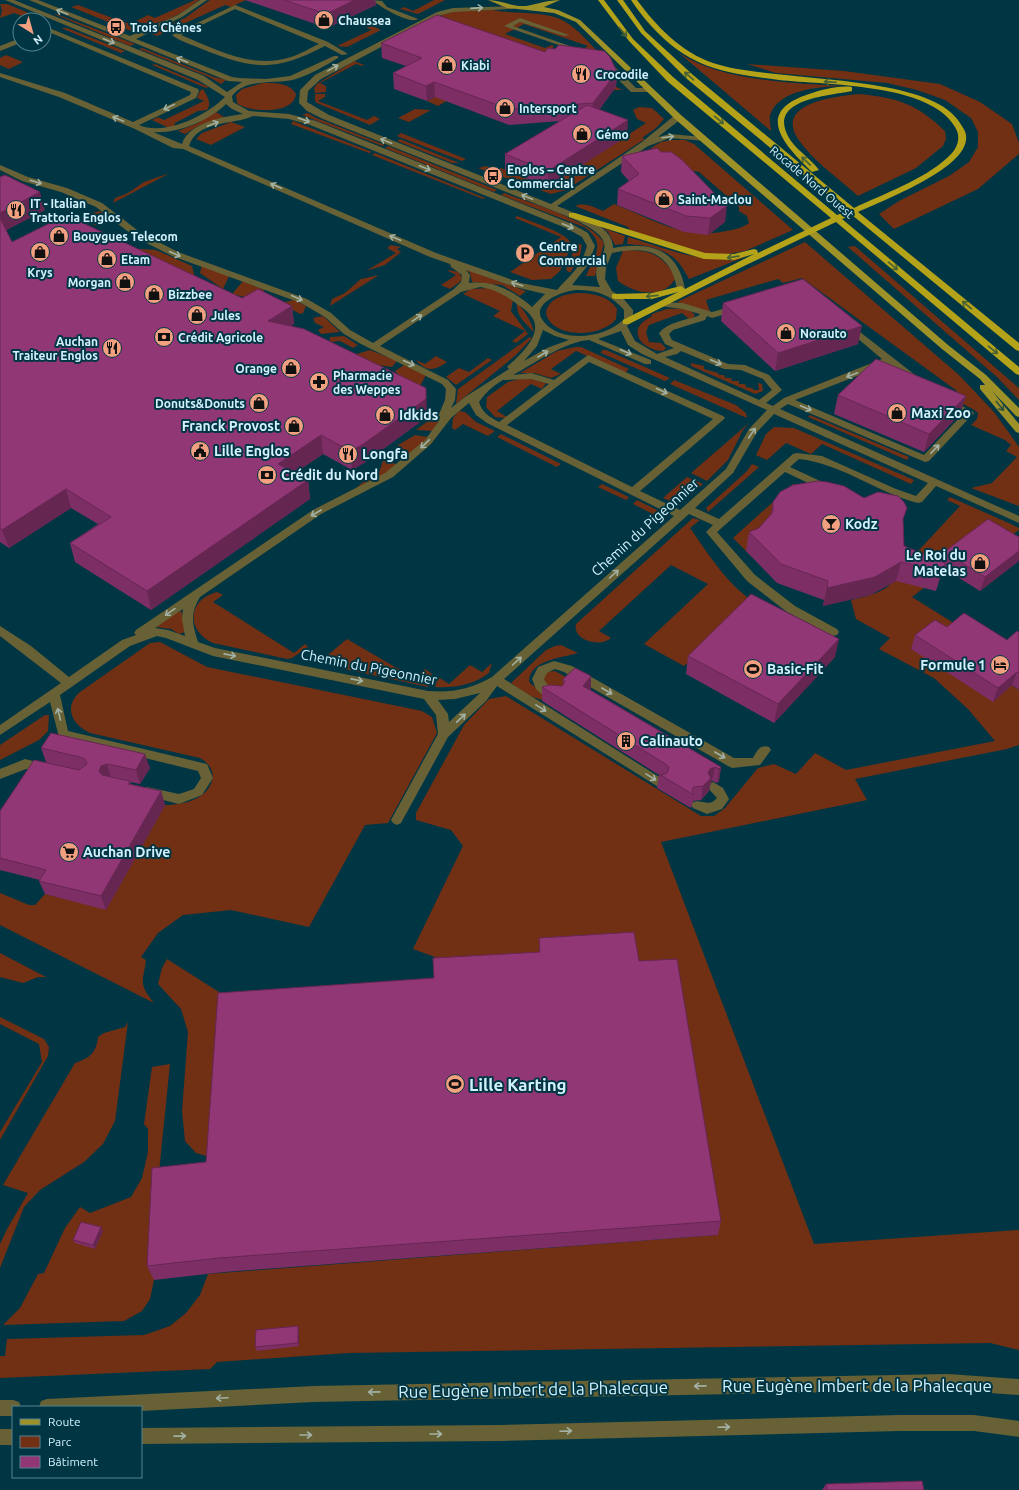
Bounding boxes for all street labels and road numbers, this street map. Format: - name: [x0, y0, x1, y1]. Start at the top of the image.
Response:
- street label: Rocade Nord Ouest: [768, 143, 857, 221]
- street label: Chemin du Pigeonnier: [588, 474, 702, 579]
- street label: Chemin du Pigeonnier: [299, 646, 439, 688]
- street label: Rue Eugène Imbert de la Phalecque: [722, 1376, 992, 1395]
- street label: Rue Eugène Imbert de la Phalecque: [398, 1377, 668, 1401]

